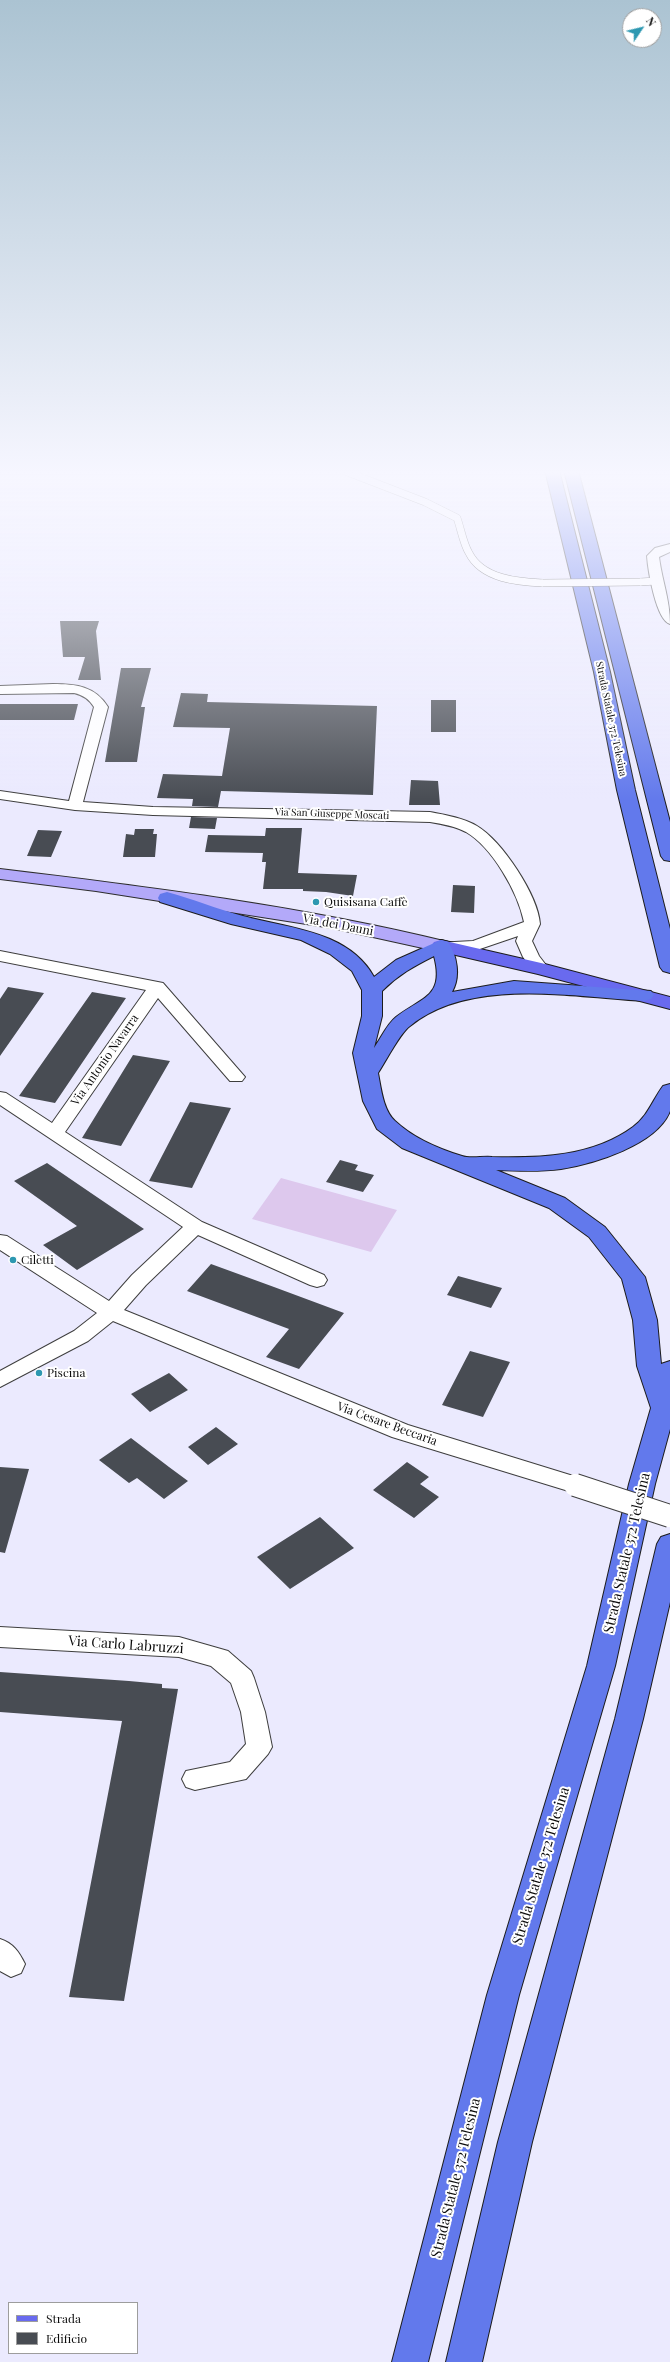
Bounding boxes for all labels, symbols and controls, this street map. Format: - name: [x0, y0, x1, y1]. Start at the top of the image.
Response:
- north arrow: [622, 8, 662, 48]
- text: N: [643, 14, 660, 29]
- street label: Strada Statale 372 Telesina: [593, 660, 629, 778]
- street label: Via San Giuseppe Moscati: [275, 806, 389, 822]
- place label: Quisisana Caffè: [324, 895, 408, 909]
- marker: Quisisana Caffè: [311, 897, 321, 907]
- street label: Via dei Dauni: [302, 911, 374, 939]
- street label: Via Antonio Navarra: [68, 1012, 142, 1108]
- place label: Ciletti: [21, 1253, 54, 1267]
- marker: Ciletti: [8, 1255, 18, 1265]
- place label: Piscina: [47, 1366, 85, 1380]
- marker: Piscina: [34, 1368, 44, 1378]
- street label: Via Cesare Beccaria: [335, 1399, 439, 1449]
- street label: Strada Statale 372 Telesina: [600, 1471, 654, 1635]
- street label: Via Carlo Labruzzi: [68, 1633, 184, 1657]
- street label: Strada Statale 372 Telesina: [509, 1785, 573, 1947]
- street label: Strada Statale 372 Telesina: [428, 2096, 484, 2260]
- legend: [8, 2302, 138, 2354]
- text: Strada: [46, 2310, 81, 2326]
- text: Edificio: [46, 2330, 87, 2346]

